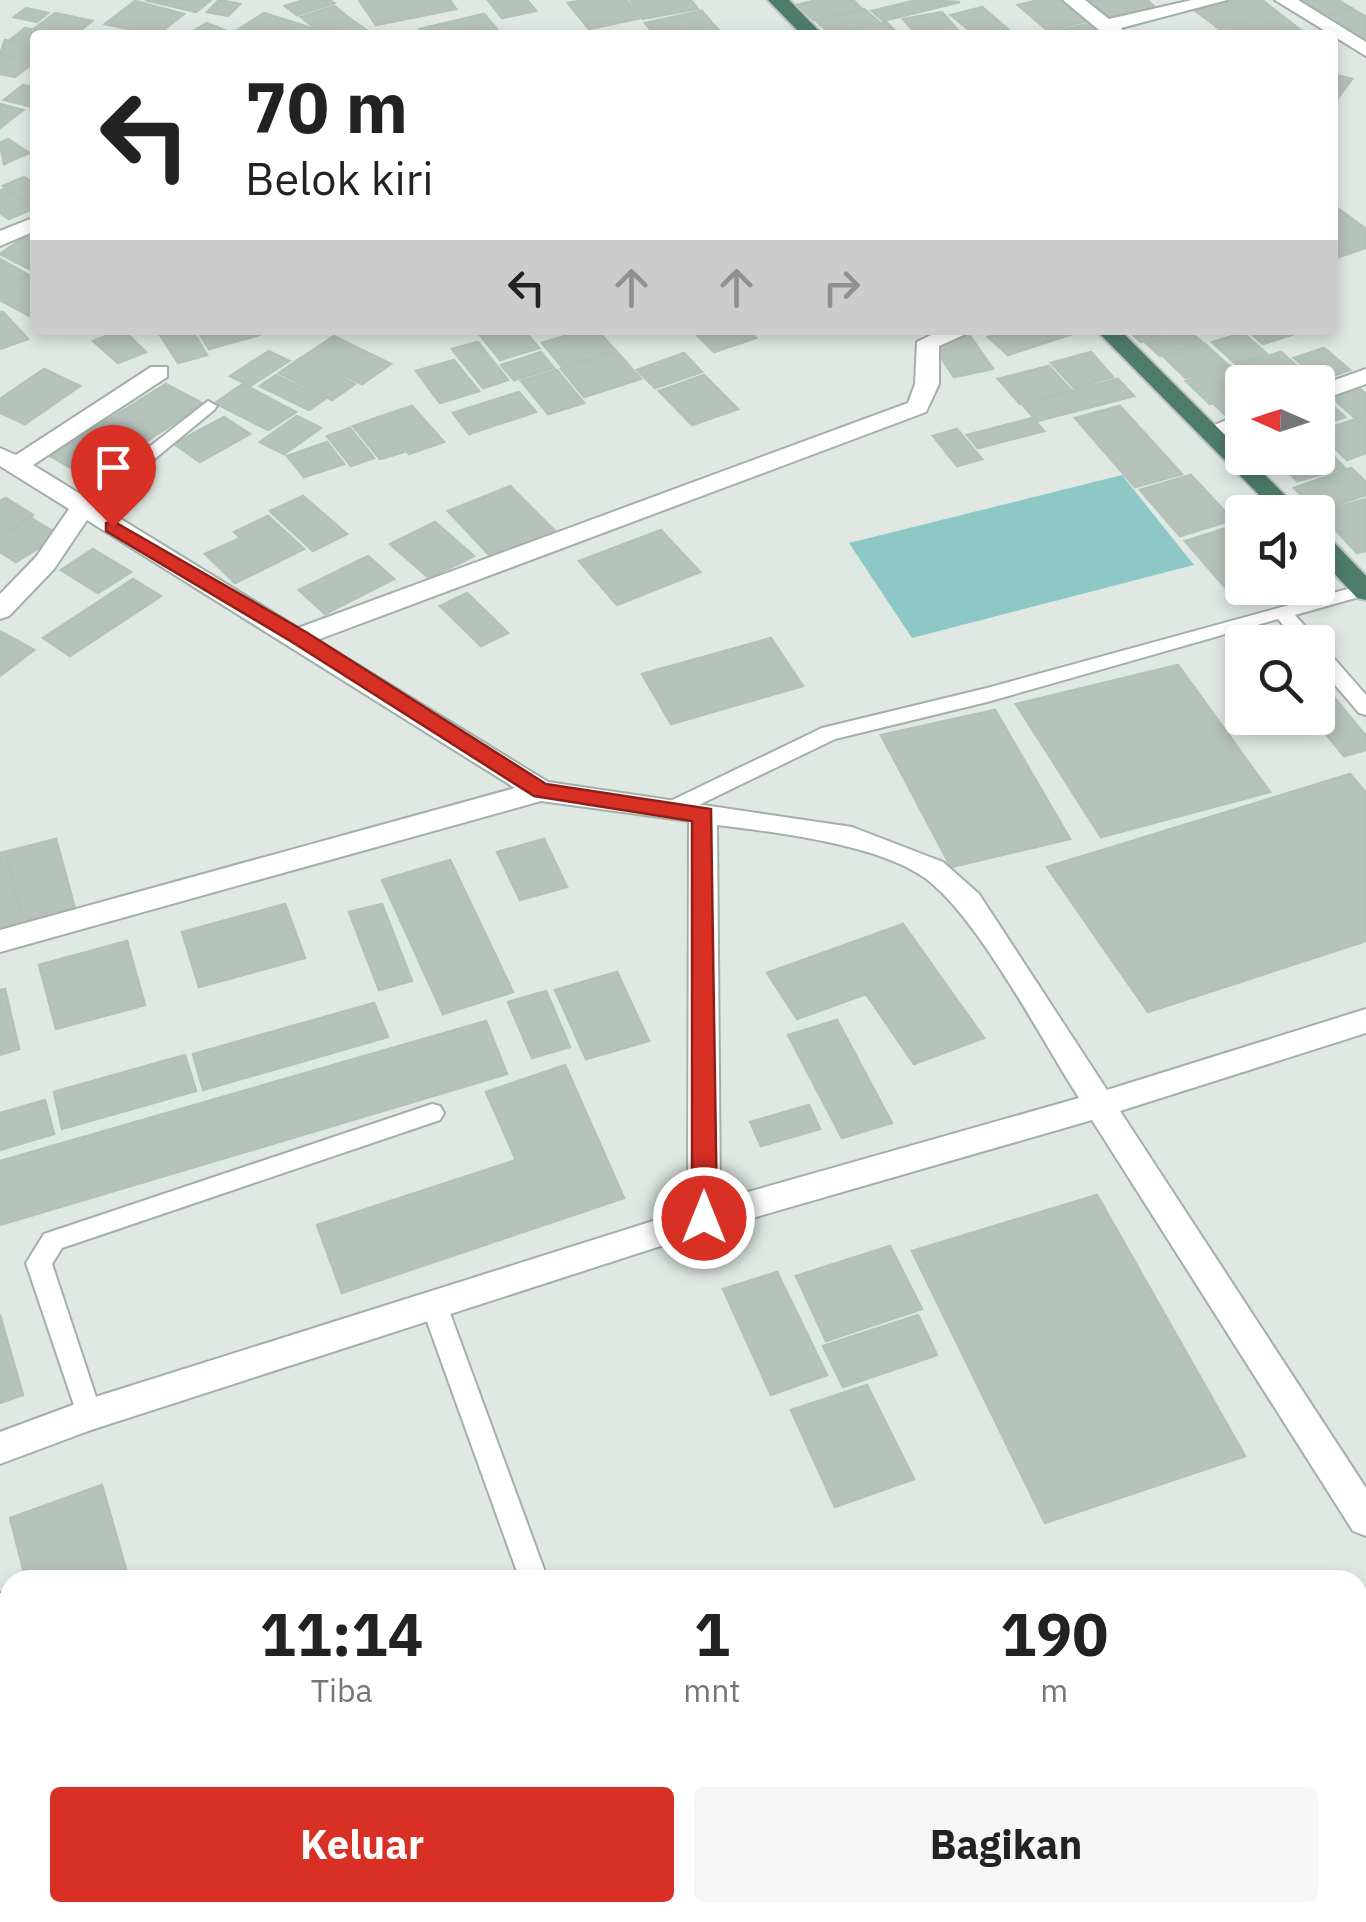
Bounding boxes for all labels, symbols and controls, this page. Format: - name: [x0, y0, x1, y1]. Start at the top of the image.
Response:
- text: 70 m: [245, 61, 408, 152]
- icon: left: [80, 70, 210, 200]
- text: Belok kiri: [245, 149, 434, 207]
- icon: left: [499, 260, 554, 315]
- icon: ahead: [604, 260, 659, 315]
- icon: ahead: [709, 260, 764, 315]
- icon: right: [814, 260, 869, 315]
- north arrow: [1225, 365, 1335, 475]
- map controls: [1225, 365, 1335, 735]
- pin: [71, 425, 156, 528]
- icon: arrive: [86, 440, 141, 495]
- button: sound: [1225, 495, 1335, 605]
- button: search: [1225, 625, 1335, 735]
- position arrow: [652, 1166, 756, 1270]
- text: 11:14: [260, 1594, 424, 1673]
- text: 1: [694, 1594, 730, 1673]
- text: 190: [1000, 1594, 1108, 1673]
- text: Tiba: [311, 1669, 373, 1711]
- text: mnt: [683, 1669, 741, 1711]
- text: m: [1040, 1669, 1068, 1711]
- button: Keluar: [50, 1787, 674, 1902]
- button: Bagikan: [694, 1787, 1318, 1902]

